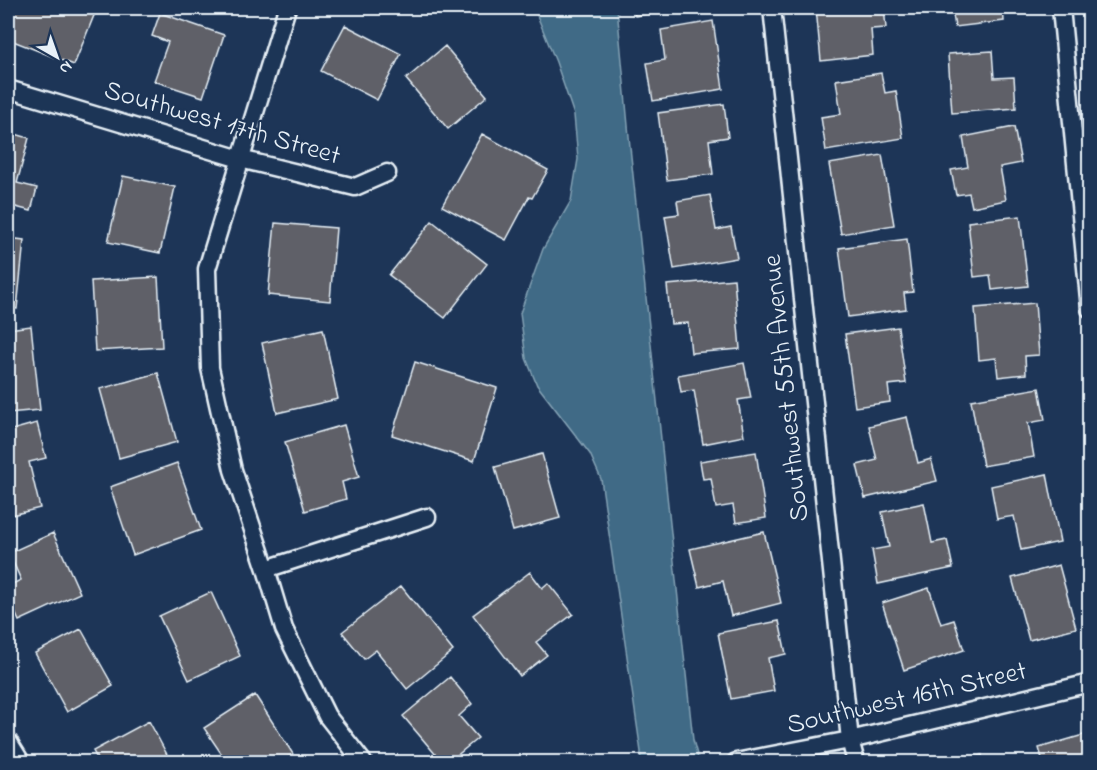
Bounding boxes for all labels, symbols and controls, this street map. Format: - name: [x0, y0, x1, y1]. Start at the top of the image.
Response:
- north arrow: [27, 27, 87, 87]
- text: N: [53, 54, 77, 80]
- street label: Southwest 17th Street: [99, 72, 345, 176]
- street label: Southwest 55th Avenue: [753, 252, 820, 523]
- street label: Southwest 16th Street: [783, 652, 1031, 746]

